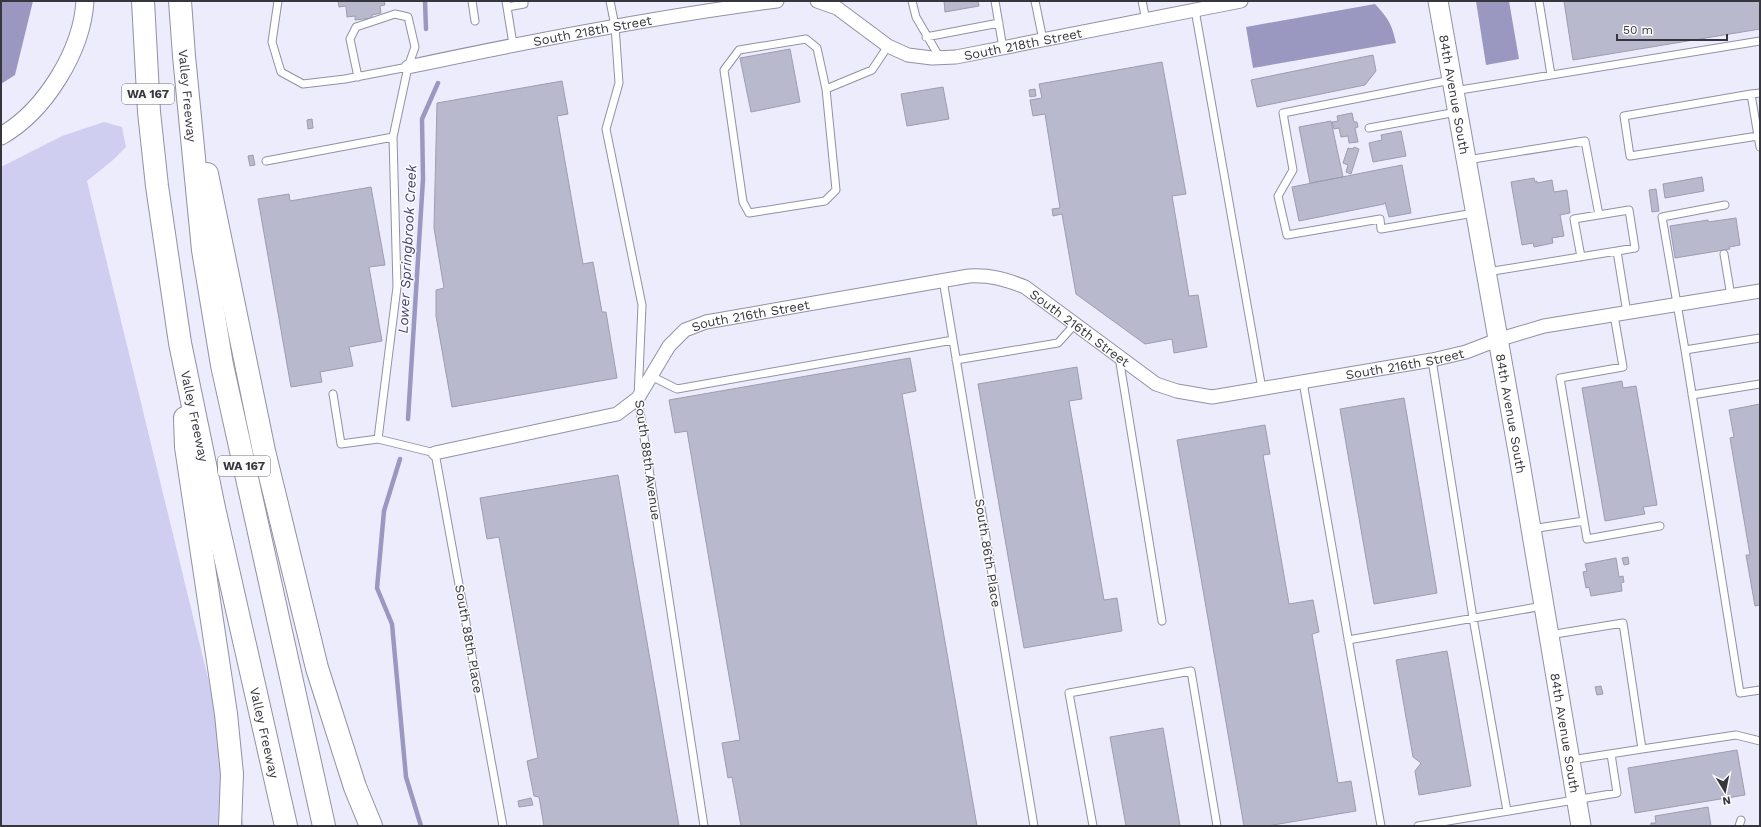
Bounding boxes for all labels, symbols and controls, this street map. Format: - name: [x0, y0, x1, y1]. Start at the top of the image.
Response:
- street label: South 218th Street: [532, 12, 653, 49]
- scale bar: [1617, 16, 1727, 42]
- text: 50 m: [1623, 23, 1653, 37]
- street label: South 218th Street: [962, 25, 1084, 63]
- street label: 84th Avenue South: [1437, 33, 1473, 156]
- street label: Valley Freeway: [176, 49, 200, 143]
- road number: WA 167: [122, 84, 174, 104]
- water label: Lower Springbrook Creek: [395, 164, 419, 334]
- street label: South 216th Street: [1027, 286, 1133, 370]
- street label: South 216th Street: [689, 296, 811, 334]
- street label: South 216th Street: [1345, 345, 1466, 382]
- street label: 84th Avenue South: [1493, 352, 1529, 475]
- street label: Valley Freeway: [178, 369, 212, 463]
- street label: South 88th Avenue: [632, 399, 664, 521]
- road number: WA 167: [218, 456, 270, 476]
- street label: South 86th Place: [972, 498, 1004, 608]
- street label: South 88th Place: [452, 583, 486, 695]
- street label: 84th Avenue South: [1548, 672, 1583, 794]
- street label: Valley Freeway: [247, 686, 282, 780]
- north arrow: [1705, 771, 1745, 811]
- text: N: [1722, 793, 1732, 807]

